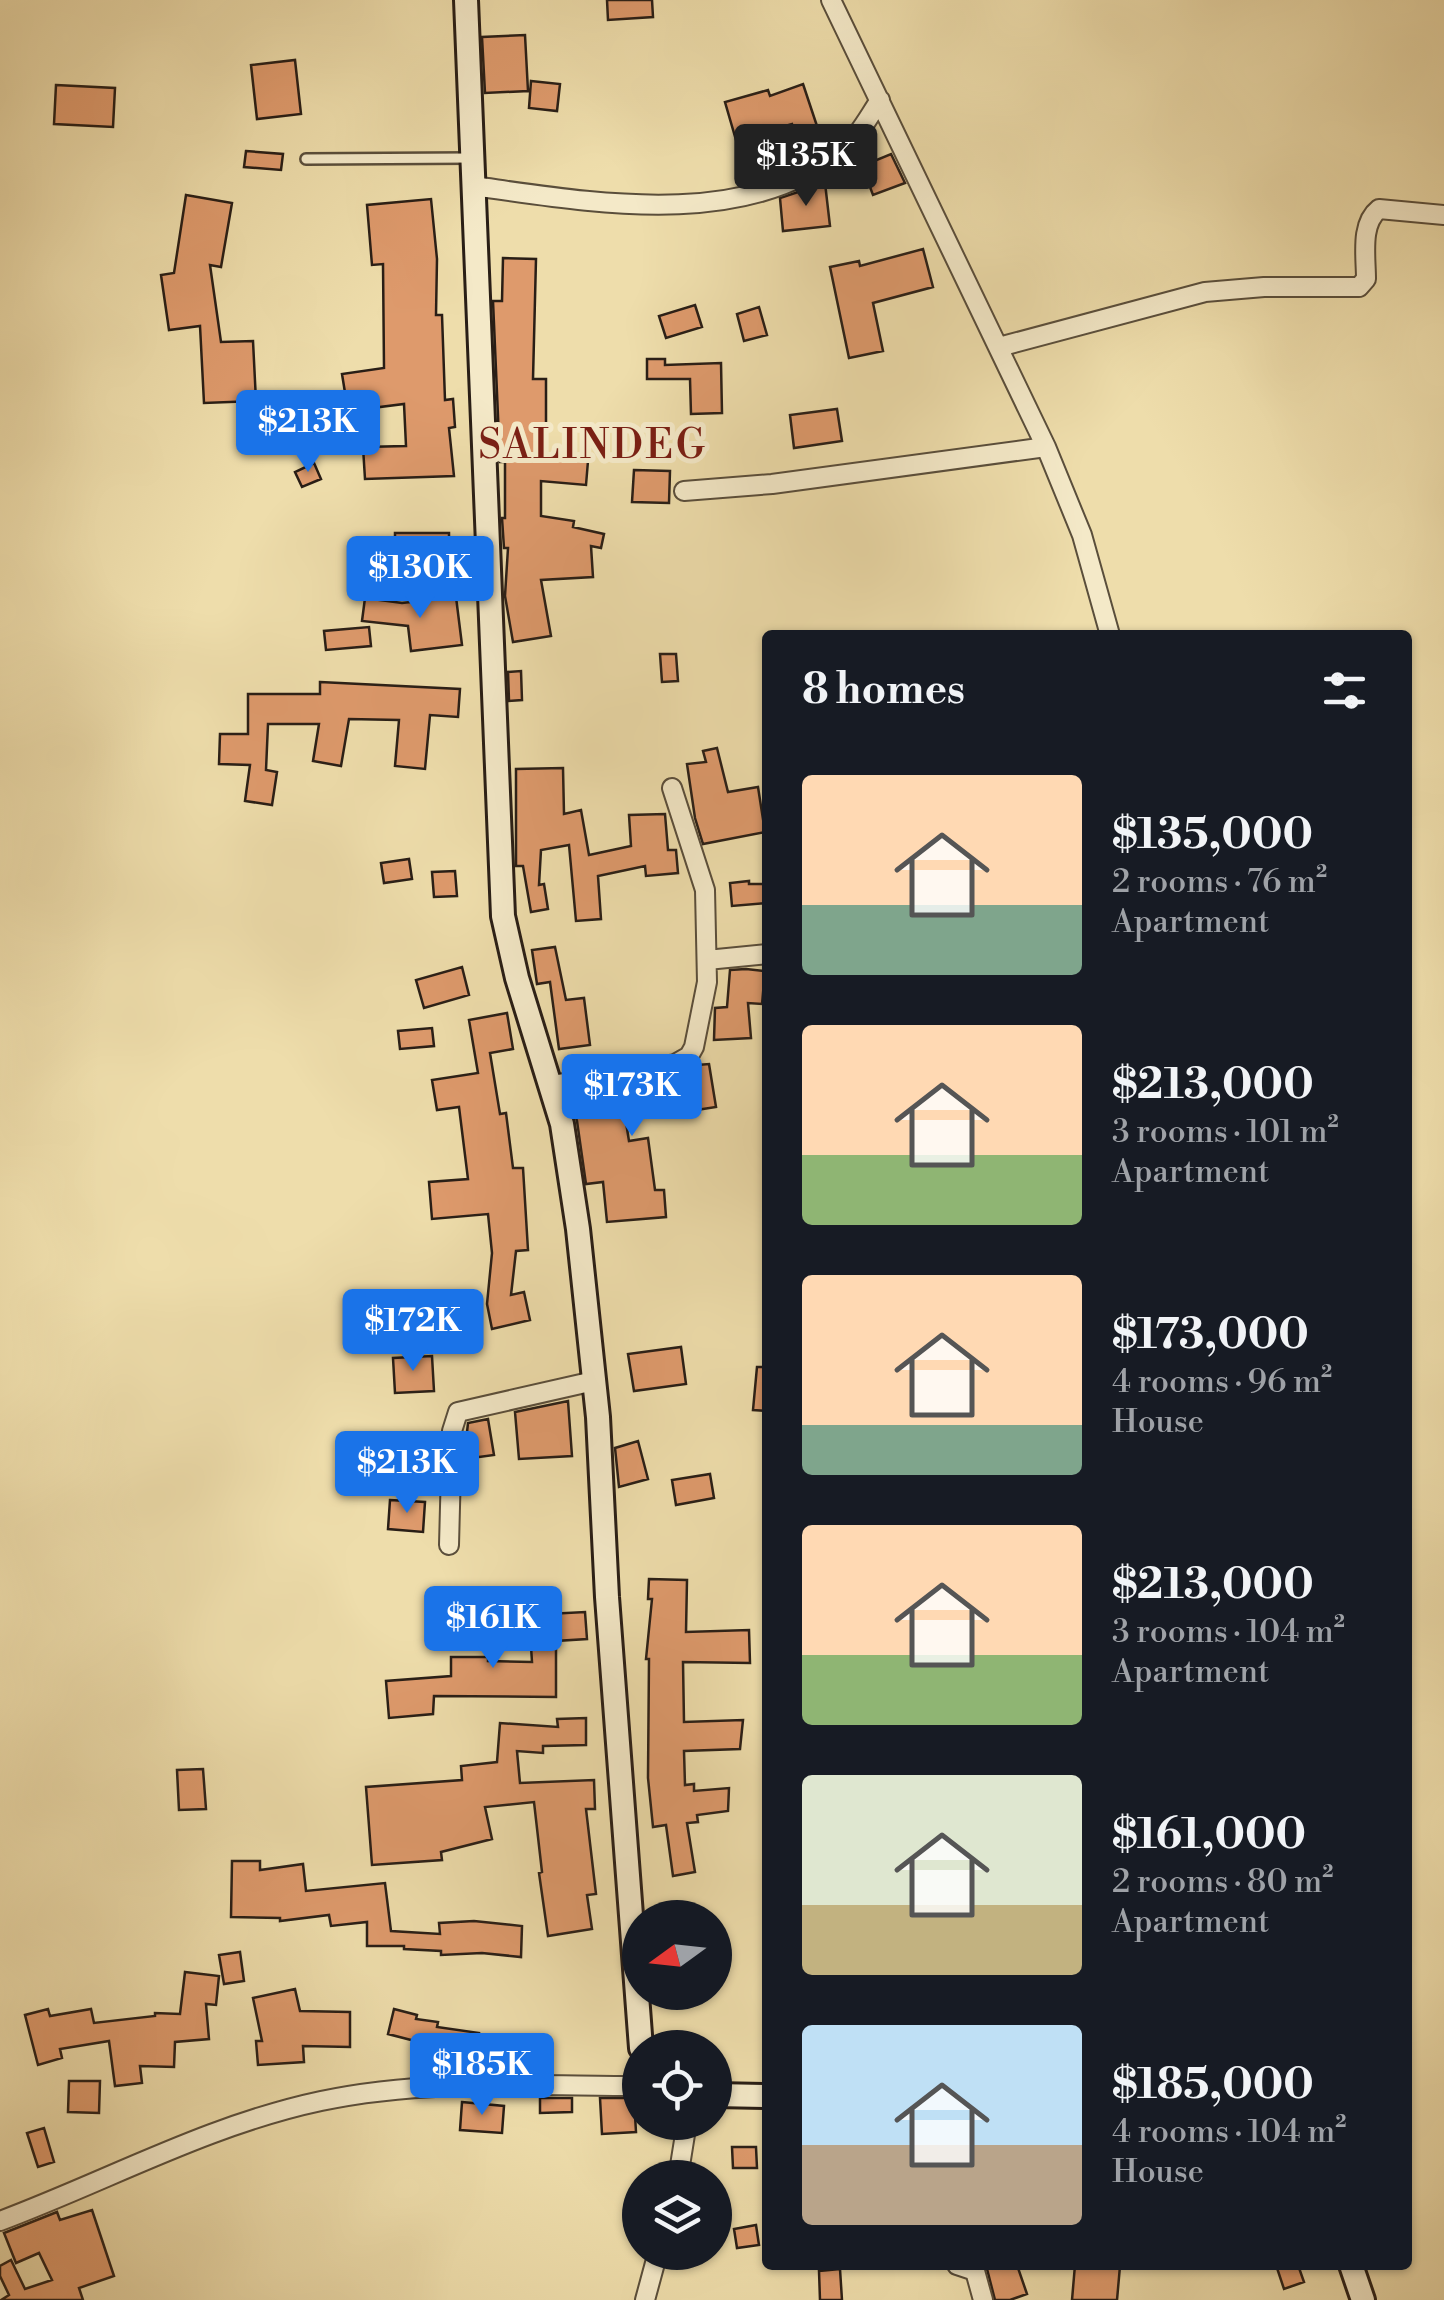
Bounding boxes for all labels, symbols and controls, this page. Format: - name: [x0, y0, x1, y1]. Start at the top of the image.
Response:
- pin: $135K: [736, 124, 876, 209]
- text: $135K: [756, 136, 856, 176]
- pin: $213K: [238, 390, 378, 475]
- text: $213K: [258, 402, 358, 442]
- district label: SALINDEG: [478, 421, 708, 471]
- pin: $130K: [350, 536, 490, 621]
- text: $130K: [369, 548, 471, 588]
- icon: filters: [1317, 663, 1372, 718]
- text: 8 homes: [802, 664, 965, 717]
- text: $135,000: [1112, 809, 1313, 862]
- icon: home: [882, 815, 1002, 935]
- text: 2 rooms · 76 m²: [1112, 862, 1327, 902]
- text: Apartment: [1112, 902, 1269, 942]
- pin: $173K: [562, 1054, 702, 1139]
- text: $213,000: [1112, 1059, 1314, 1112]
- icon: home: [882, 1065, 1002, 1185]
- text: $173K: [584, 1066, 680, 1106]
- text: 3 rooms · 101 m²: [1112, 1112, 1339, 1152]
- text: Apartment: [1112, 1152, 1269, 1192]
- pin: $172K: [343, 1289, 483, 1374]
- text: $172K: [365, 1301, 461, 1341]
- text: $173,000: [1112, 1309, 1309, 1362]
- icon: home: [882, 1315, 1002, 1435]
- text: 4 rooms · 96 m²: [1112, 1362, 1332, 1402]
- text: House: [1112, 1402, 1204, 1442]
- pin: $213K: [337, 1431, 477, 1516]
- text: $213K: [357, 1443, 457, 1483]
- text: $213,000: [1112, 1559, 1314, 1612]
- icon: home: [882, 1565, 1002, 1685]
- pin: $161K: [423, 1586, 563, 1671]
- text: $161K: [446, 1598, 540, 1638]
- text: 3 rooms · 104 m²: [1112, 1612, 1345, 1652]
- text: Apartment: [1112, 1652, 1269, 1692]
- text: $161,000: [1112, 1809, 1306, 1862]
- icon: home: [882, 1815, 1002, 1935]
- text: 2 rooms · 80 m²: [1112, 1862, 1333, 1902]
- north arrow: [622, 1900, 732, 2010]
- map controls: [622, 1900, 732, 2270]
- text: Apartment: [1112, 1902, 1269, 1942]
- button: locate: [622, 2030, 732, 2140]
- pin: $185K: [412, 2033, 552, 2118]
- text: $185K: [432, 2045, 532, 2085]
- text: $185,000: [1112, 2059, 1314, 2112]
- icon: home: [882, 2065, 1002, 2185]
- text: 4 rooms · 104 m²: [1112, 2112, 1346, 2152]
- text: House: [1112, 2152, 1204, 2192]
- button: layers: [622, 2160, 732, 2270]

